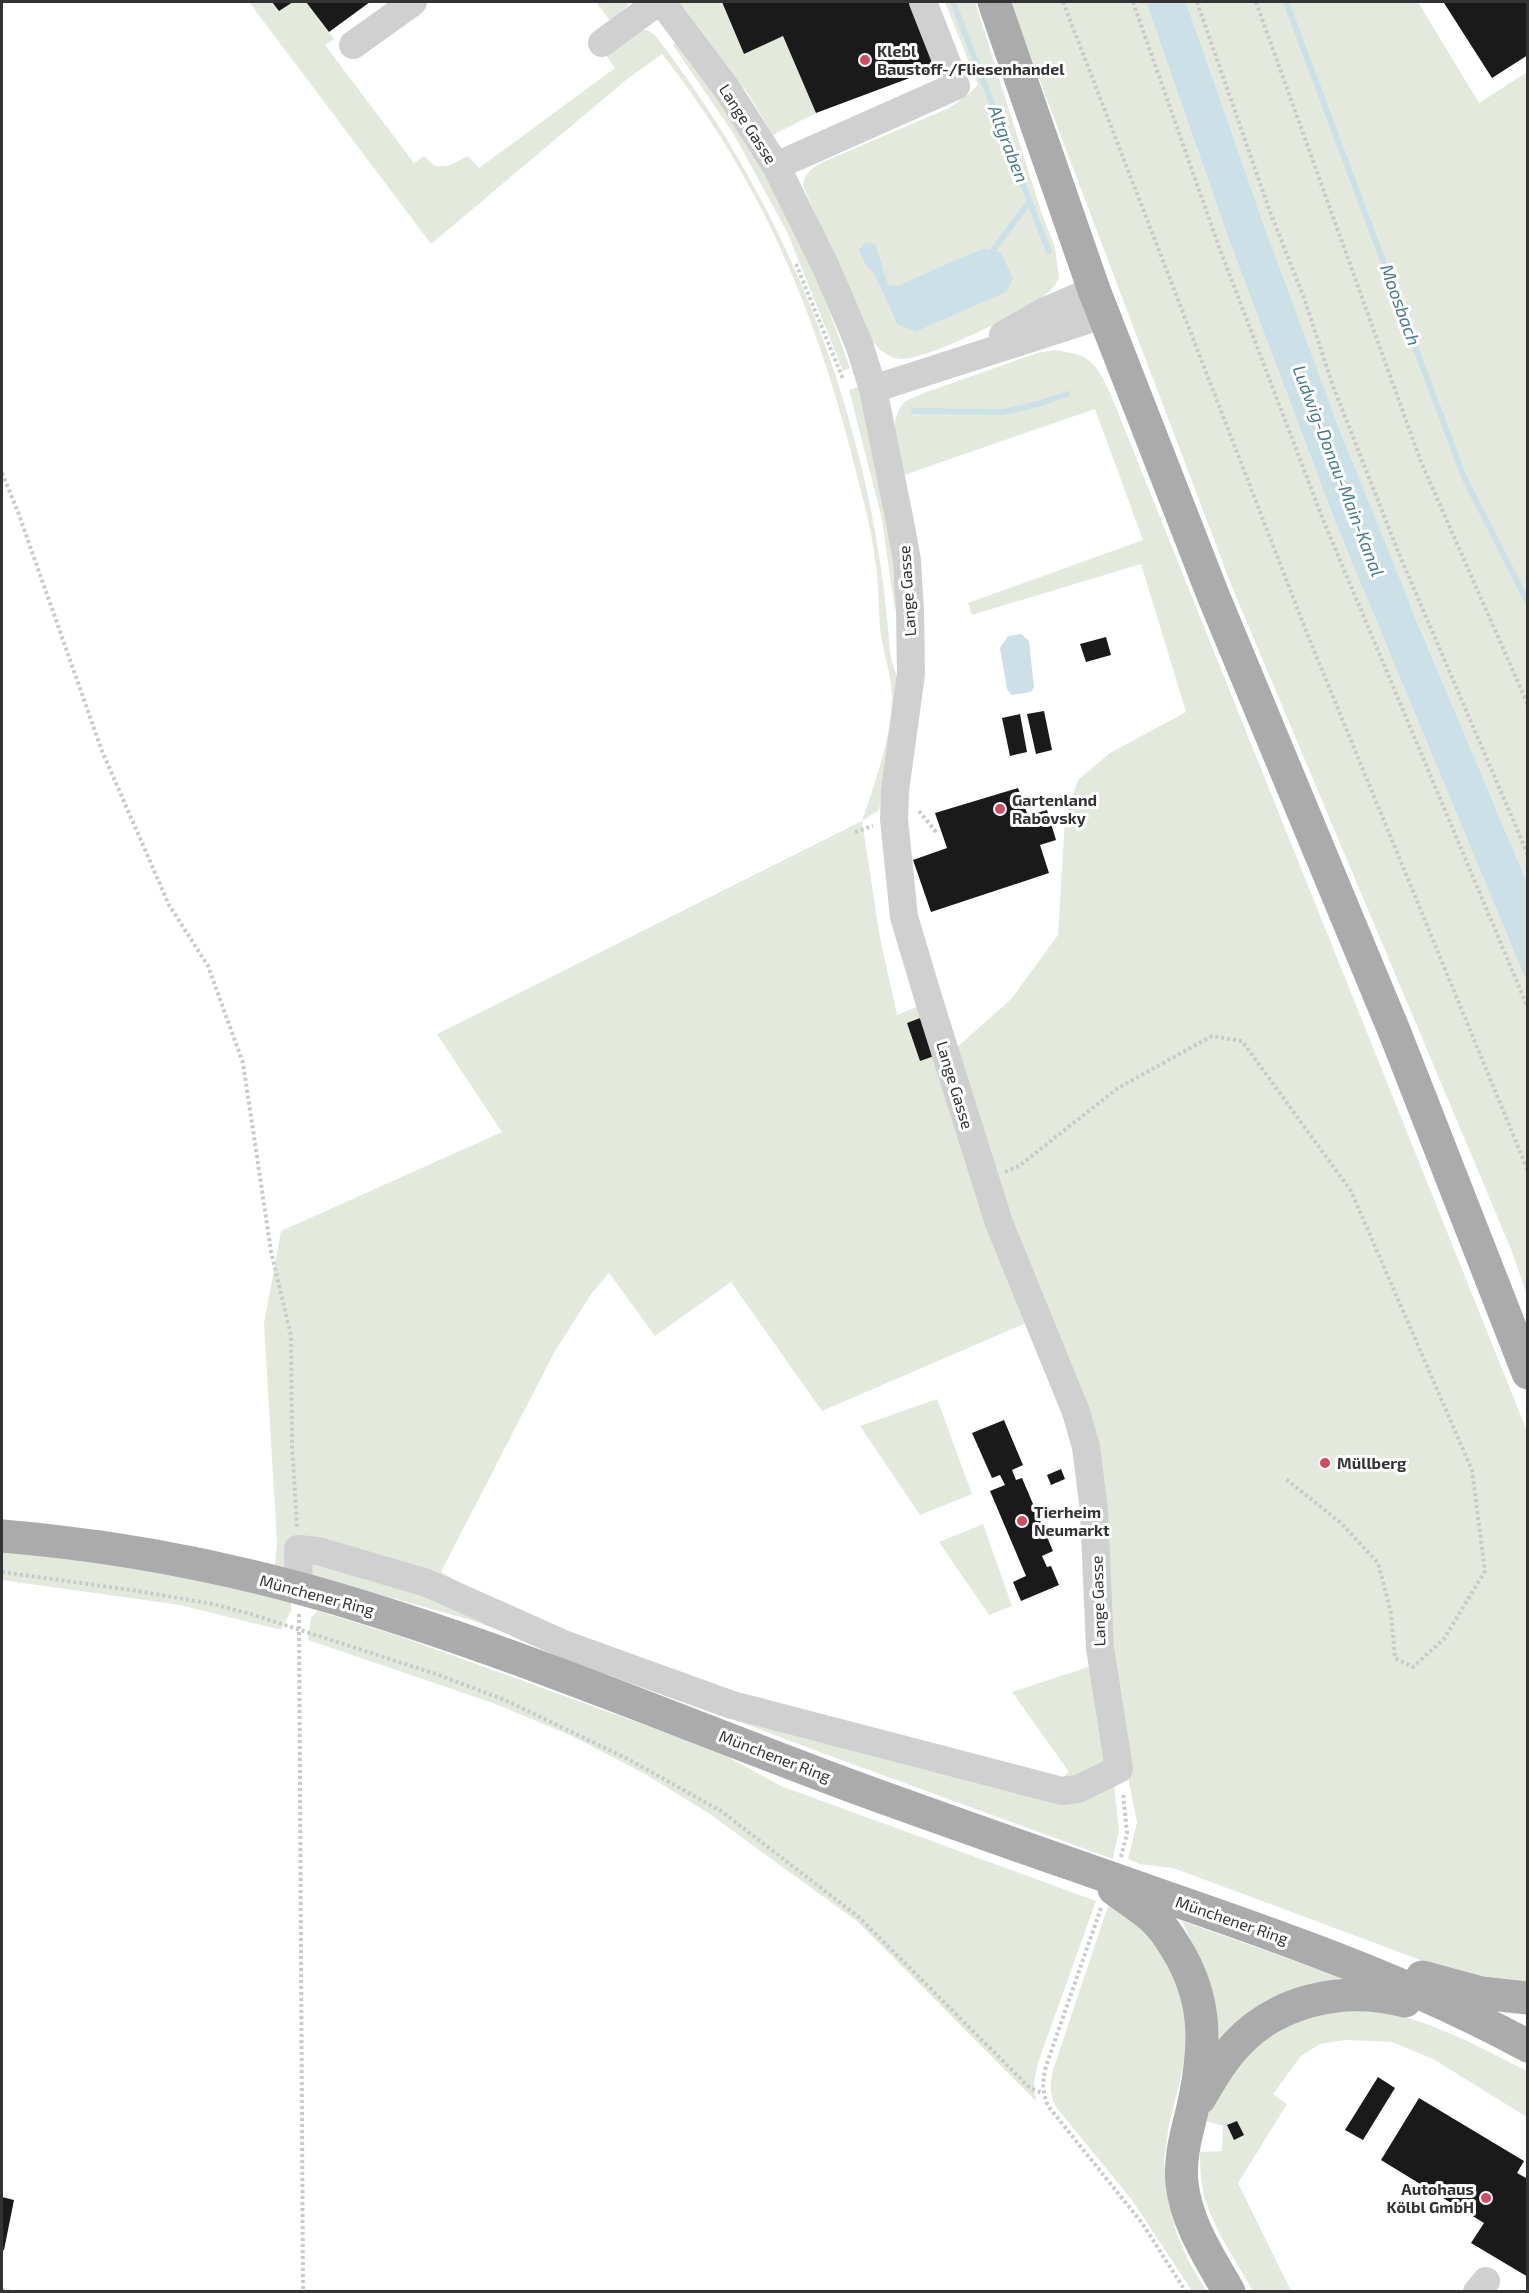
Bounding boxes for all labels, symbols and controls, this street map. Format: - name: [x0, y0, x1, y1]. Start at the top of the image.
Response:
- place label: Klebl Baustoff-/Fliesenhandel: [877, 41, 1065, 78]
- marker: Klebl Baustoff-/Fliesenhandel: [858, 53, 872, 67]
- street label: Lange Gasse: [716, 80, 781, 167]
- water label: Altgraben: [984, 101, 1034, 185]
- water label: Moosbach: [1376, 261, 1426, 348]
- water label: Ludwig-Donau-Main-Kanal: [1288, 362, 1389, 579]
- street label: Lange Gasse: [894, 545, 919, 637]
- place label: Gartenland Rabovsky: [1012, 790, 1097, 828]
- marker: Gartenland Rabovsky: [993, 802, 1007, 816]
- street label: Lange Gasse: [933, 1039, 978, 1131]
- place label: Müllberg: [1337, 1453, 1407, 1472]
- marker: Müllberg: [1318, 1456, 1332, 1470]
- place label: Tierheim Neumarkt: [1034, 1502, 1110, 1539]
- marker: Tierheim Neumarkt: [1015, 1514, 1029, 1528]
- street label: Lange Gasse: [1086, 1555, 1109, 1647]
- street label: Münchener Ring: [258, 1570, 377, 1619]
- street label: Münchener Ring: [717, 1726, 834, 1786]
- street label: Münchener Ring: [1173, 1891, 1291, 1948]
- place label: Autohaus Kölbl GmbH: [1387, 2179, 1474, 2216]
- marker: Autohaus Kölbl GmbH: [1479, 2191, 1493, 2205]

